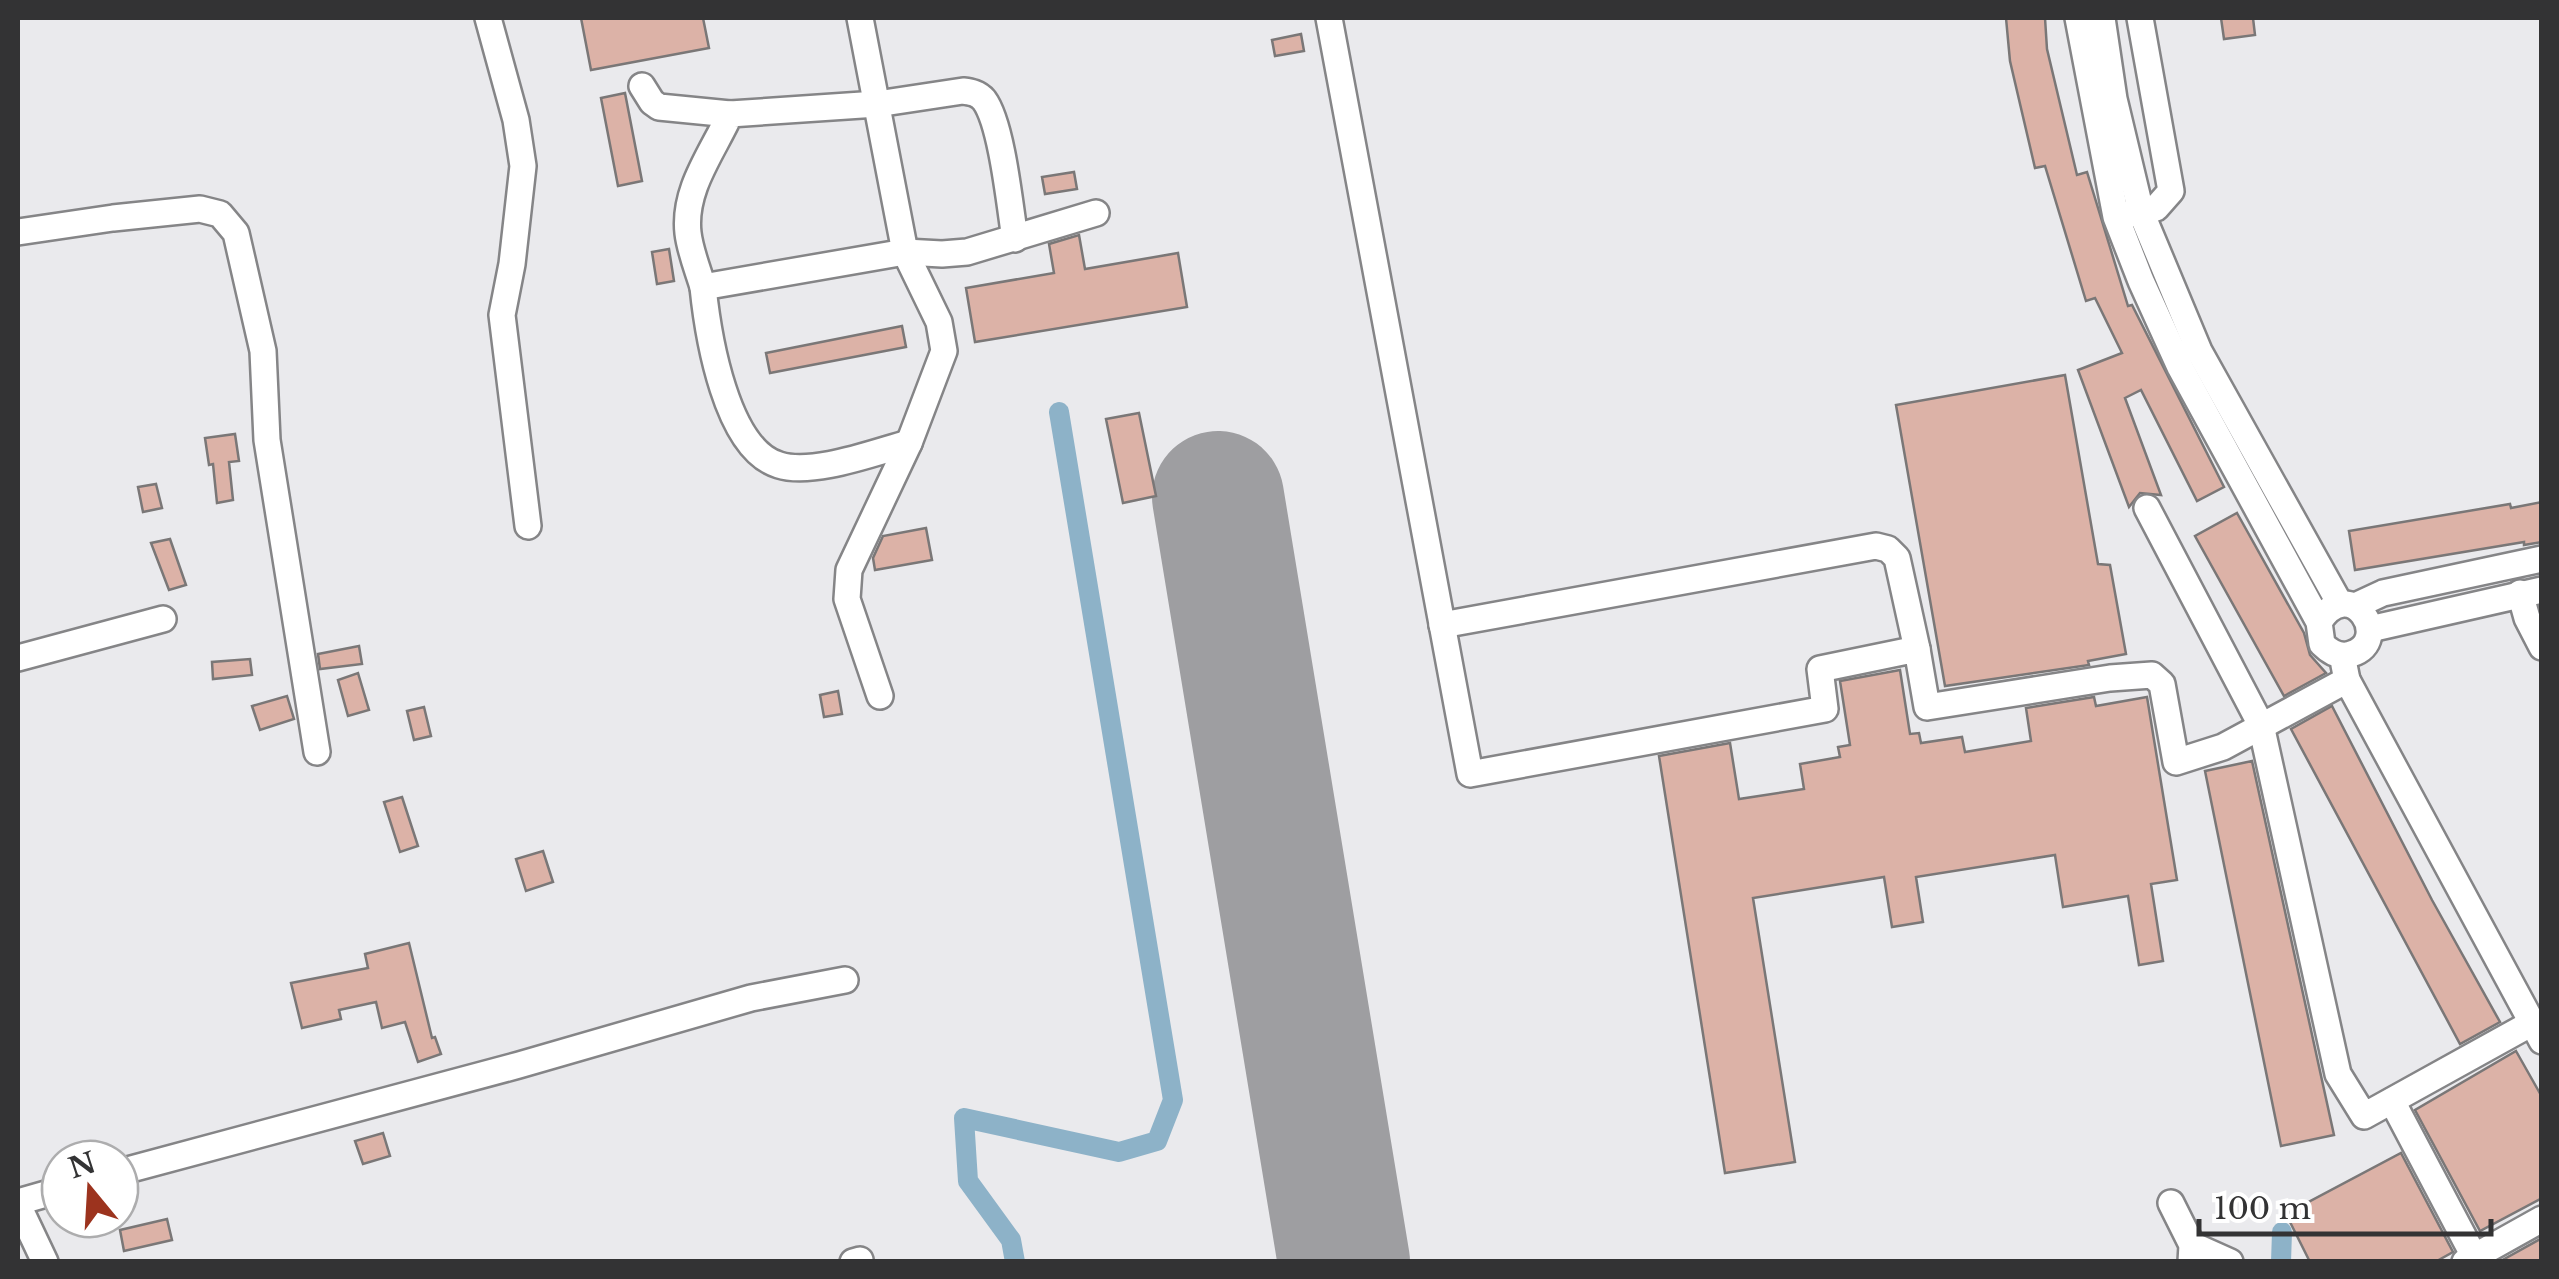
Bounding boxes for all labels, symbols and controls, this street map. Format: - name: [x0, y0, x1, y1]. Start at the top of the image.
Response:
- north arrow: [40, 1139, 140, 1239]
- text: N: [65, 1145, 100, 1186]
- scale bar: [2199, 1174, 2492, 1236]
- text: 100 m: [2214, 1190, 2311, 1227]

